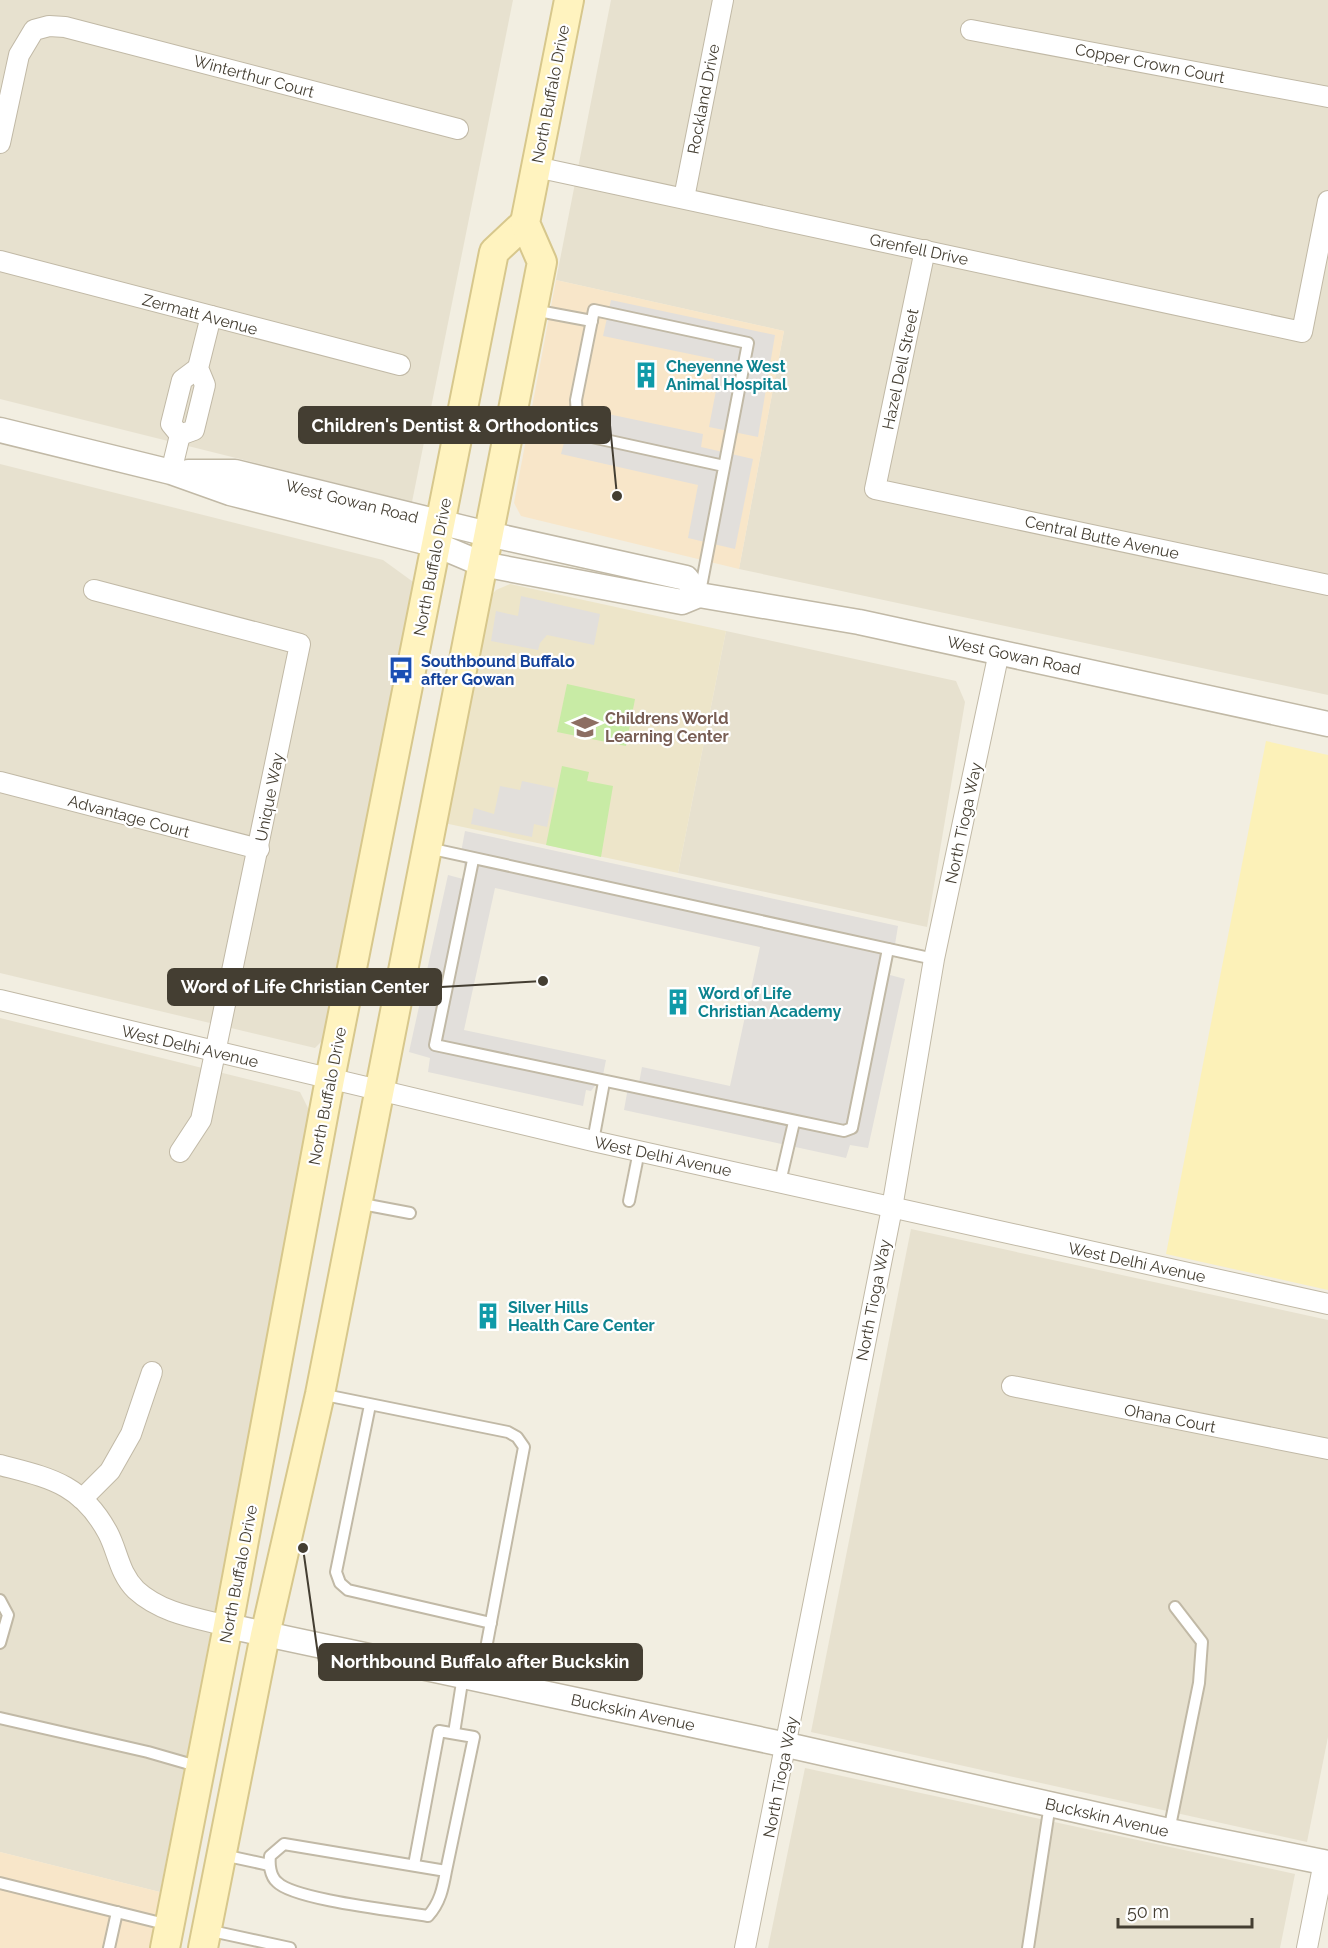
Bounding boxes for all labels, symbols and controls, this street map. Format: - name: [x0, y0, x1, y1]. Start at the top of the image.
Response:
- street label: North Buffalo Drive: [528, 23, 573, 165]
- street label: Copper Crown Court: [1074, 40, 1227, 87]
- street label: Rockland Drive: [684, 43, 723, 156]
- street label: Winterthur Court: [191, 51, 317, 102]
- street label: Grenfell Drive: [868, 230, 970, 269]
- street label: Zermatt Avenue: [140, 290, 260, 339]
- street label: Hazel Dell Street: [878, 306, 923, 431]
- place label: Cheyenne West Animal Hospital: [666, 357, 788, 394]
- building icon: Cheyenne West Animal Hospital: [631, 360, 661, 390]
- callout: Children's Dentist & Orthodontics: [299, 407, 610, 443]
- text: Children's Dentist & Orthodontics: [312, 415, 599, 436]
- street label: West Gowan Road: [283, 476, 420, 527]
- street label: North Buffalo Drive: [410, 496, 455, 638]
- street label: Central Butte Avenue: [1023, 512, 1181, 563]
- street label: West Gowan Road: [945, 632, 1083, 679]
- place label: Southbound Buffalo after Gowan: [421, 652, 575, 689]
- bus stop icon: Southbound Buffalo after Gowan: [386, 655, 416, 685]
- place label: Childrens World Learning Center: [605, 709, 729, 746]
- school or university icon: Childrens World Learning Center: [570, 712, 600, 742]
- street label: Unique Way: [252, 751, 287, 843]
- street label: North Tioga Way: [941, 760, 986, 886]
- street label: Advantage Court: [66, 791, 192, 842]
- callout: Word of Life Christian Center: [168, 969, 441, 1005]
- text: Word of Life Christian Center: [181, 976, 429, 997]
- place label: Word of Life Christian Academy: [698, 984, 842, 1021]
- building icon: Word of Life Christian Academy: [663, 987, 693, 1017]
- street label: West Delhi Avenue: [120, 1021, 260, 1071]
- street label: North Buffalo Drive: [305, 1025, 350, 1167]
- street label: West Delhi Avenue: [592, 1133, 733, 1180]
- street label: North Tioga Way: [852, 1237, 895, 1363]
- street label: West Delhi Avenue: [1066, 1239, 1207, 1286]
- place label: Silver Hills Health Care Center: [508, 1298, 655, 1335]
- building icon: Silver Hills Health Care Center: [473, 1301, 503, 1331]
- street label: Ohana Court: [1122, 1400, 1218, 1437]
- street label: North Buffalo Drive: [216, 1503, 261, 1645]
- callout: Northbound Buffalo after Buckskin: [319, 1644, 642, 1680]
- text: Northbound Buffalo after Buckskin: [331, 1651, 629, 1672]
- street label: Buckskin Avenue: [569, 1690, 697, 1735]
- street label: North Tioga Way: [759, 1714, 802, 1840]
- street label: Buckskin Avenue: [1043, 1794, 1171, 1841]
- scale bar: [1118, 1891, 1252, 1929]
- text: 50 m: [1127, 1901, 1169, 1922]

